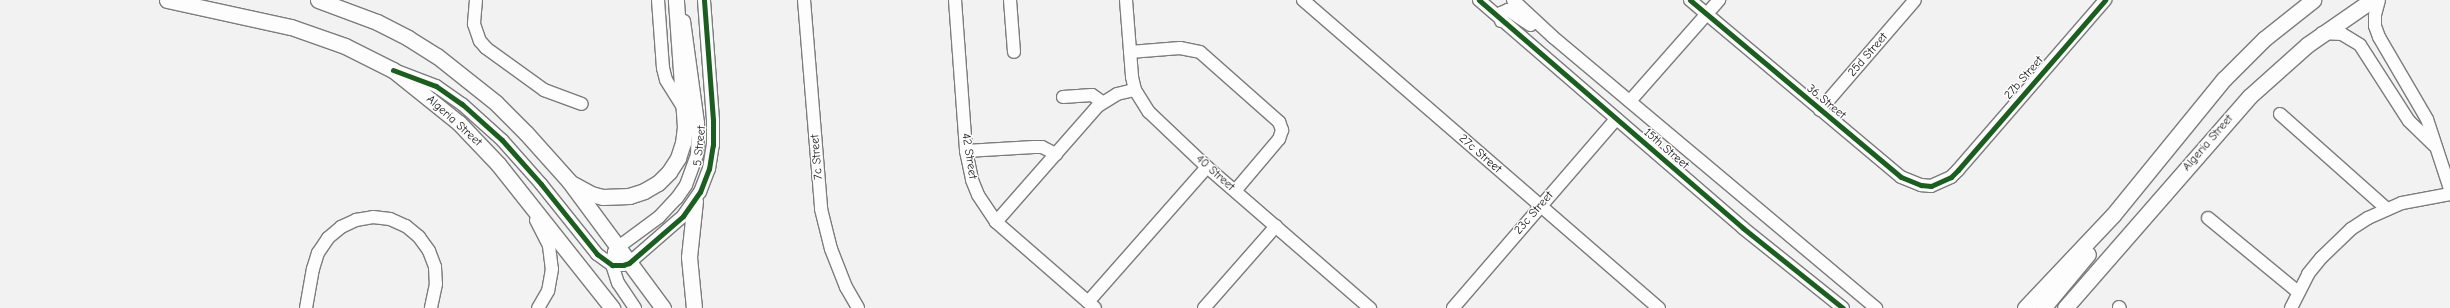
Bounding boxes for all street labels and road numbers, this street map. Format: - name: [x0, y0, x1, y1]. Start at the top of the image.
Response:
- street label: 25d Street: [1845, 30, 1891, 80]
- street label: 27b Street: [2001, 54, 2047, 102]
- street label: 36 Street: [1804, 81, 1848, 123]
- street label: Algeria Street: [423, 92, 485, 150]
- street label: Algeria Street: [2180, 112, 2236, 174]
- street label: 5 Street: [691, 125, 709, 167]
- street label: 15th Street: [1640, 125, 1692, 173]
- street label: 42 Street: [958, 132, 980, 180]
- street label: 27c Street: [1456, 132, 1504, 176]
- street label: 7c Street: [808, 134, 826, 180]
- street label: 40 Street: [1193, 152, 1237, 194]
- street label: 23c Street: [1511, 189, 1557, 237]

